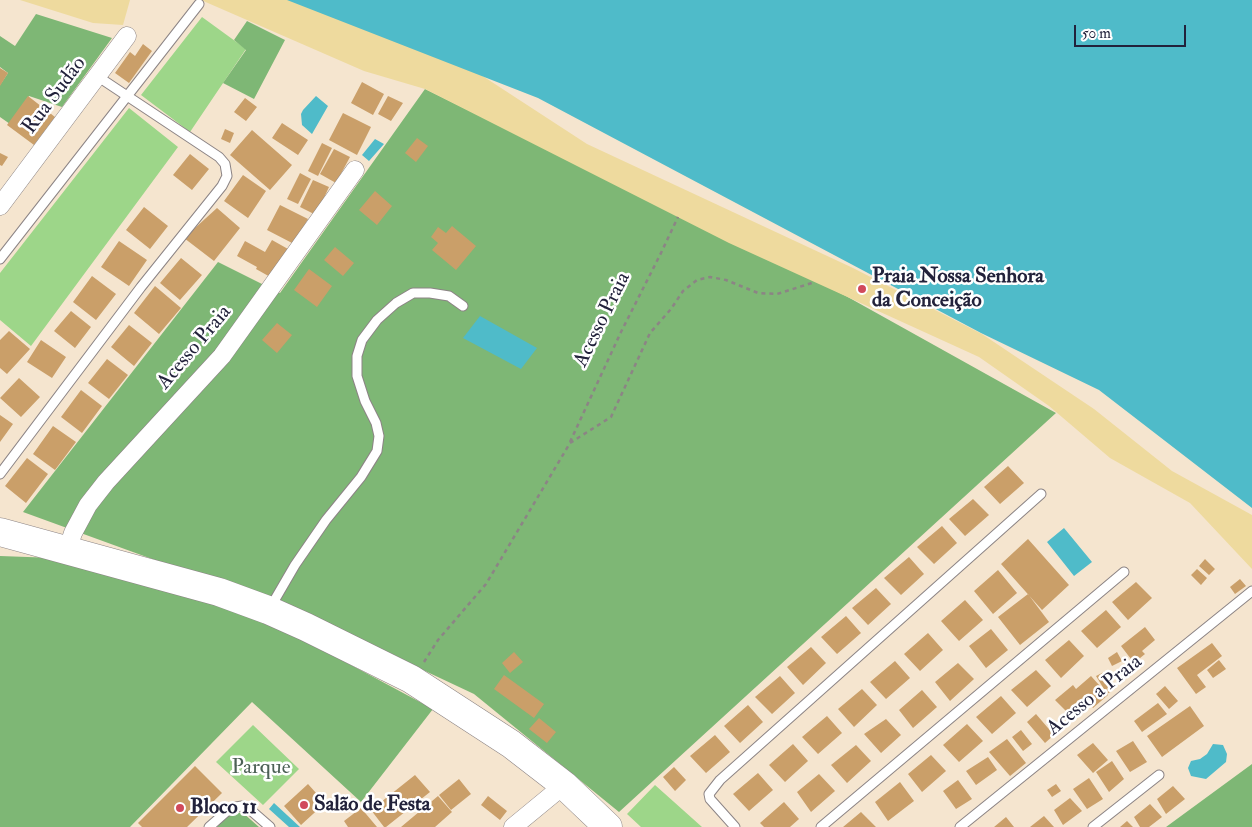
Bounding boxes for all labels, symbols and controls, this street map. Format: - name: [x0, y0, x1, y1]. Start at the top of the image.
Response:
- scale bar: [1077, 15, 1190, 47]
- text: 50 m: [1082, 24, 1111, 43]
- street label: Rua Sudão: [18, 52, 92, 140]
- place label: Praia Nossa Senhora da Conceição: [872, 264, 1044, 314]
- street label: Acesso Praia: [569, 269, 637, 371]
- marker: Praia Nossa Senhora da Conceição: [856, 283, 868, 295]
- street label: Acesso Praia: [152, 301, 238, 395]
- street label: Acesso a Praia: [1042, 650, 1148, 742]
- park label: Parque: [232, 755, 290, 781]
- place label: Salão de Festa: [314, 792, 430, 818]
- place label: Bloco 11: [190, 795, 257, 821]
- marker: Salão de Festa: [298, 799, 310, 811]
- marker: Bloco 11: [174, 802, 186, 814]

